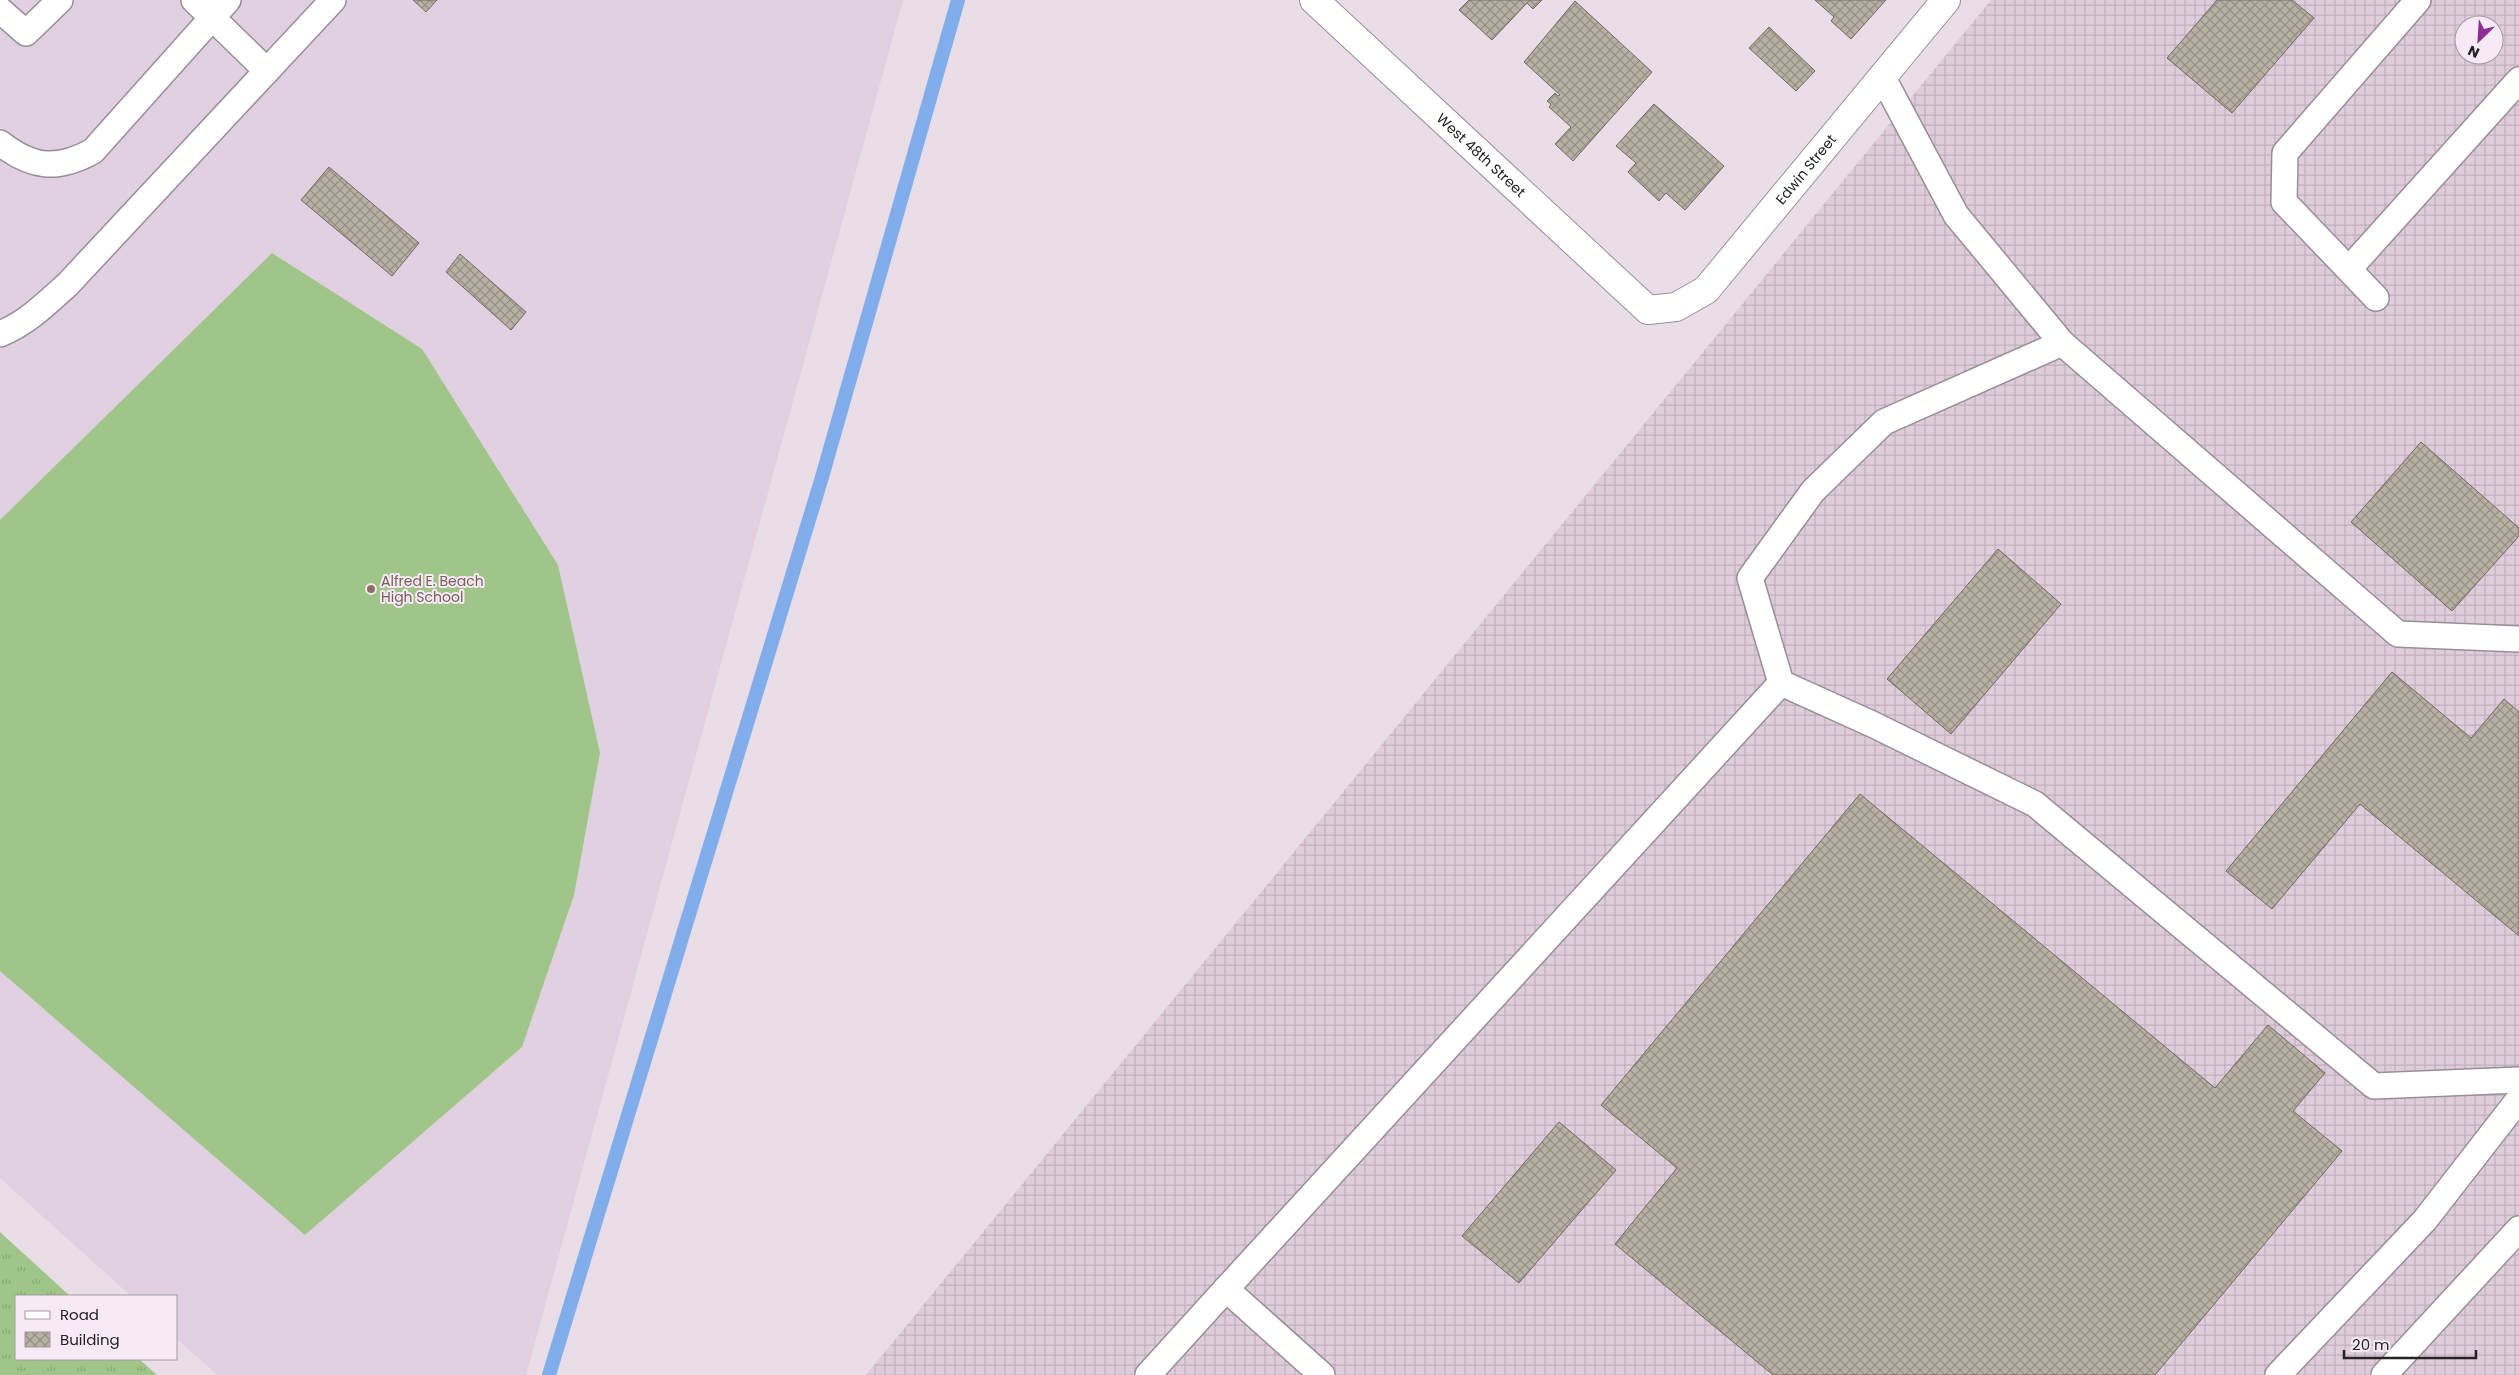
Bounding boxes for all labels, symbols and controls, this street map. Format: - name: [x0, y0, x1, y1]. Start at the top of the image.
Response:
- north arrow: [2454, 15, 2504, 65]
- text: N: [2465, 40, 2483, 63]
- street label: West 48th Street: [1432, 109, 1530, 202]
- street label: Edwin Street: [1771, 130, 1841, 209]
- place label: Alfred E. Beach High School: [381, 571, 484, 607]
- marker: Alfred E. Beach High School: [365, 583, 377, 595]
- legend: [15, 1295, 178, 1360]
- text: Road: [60, 1304, 99, 1325]
- scale bar: [2344, 1328, 2476, 1360]
- text: Building: [60, 1329, 120, 1350]
- text: 20 m: [2352, 1334, 2390, 1355]

